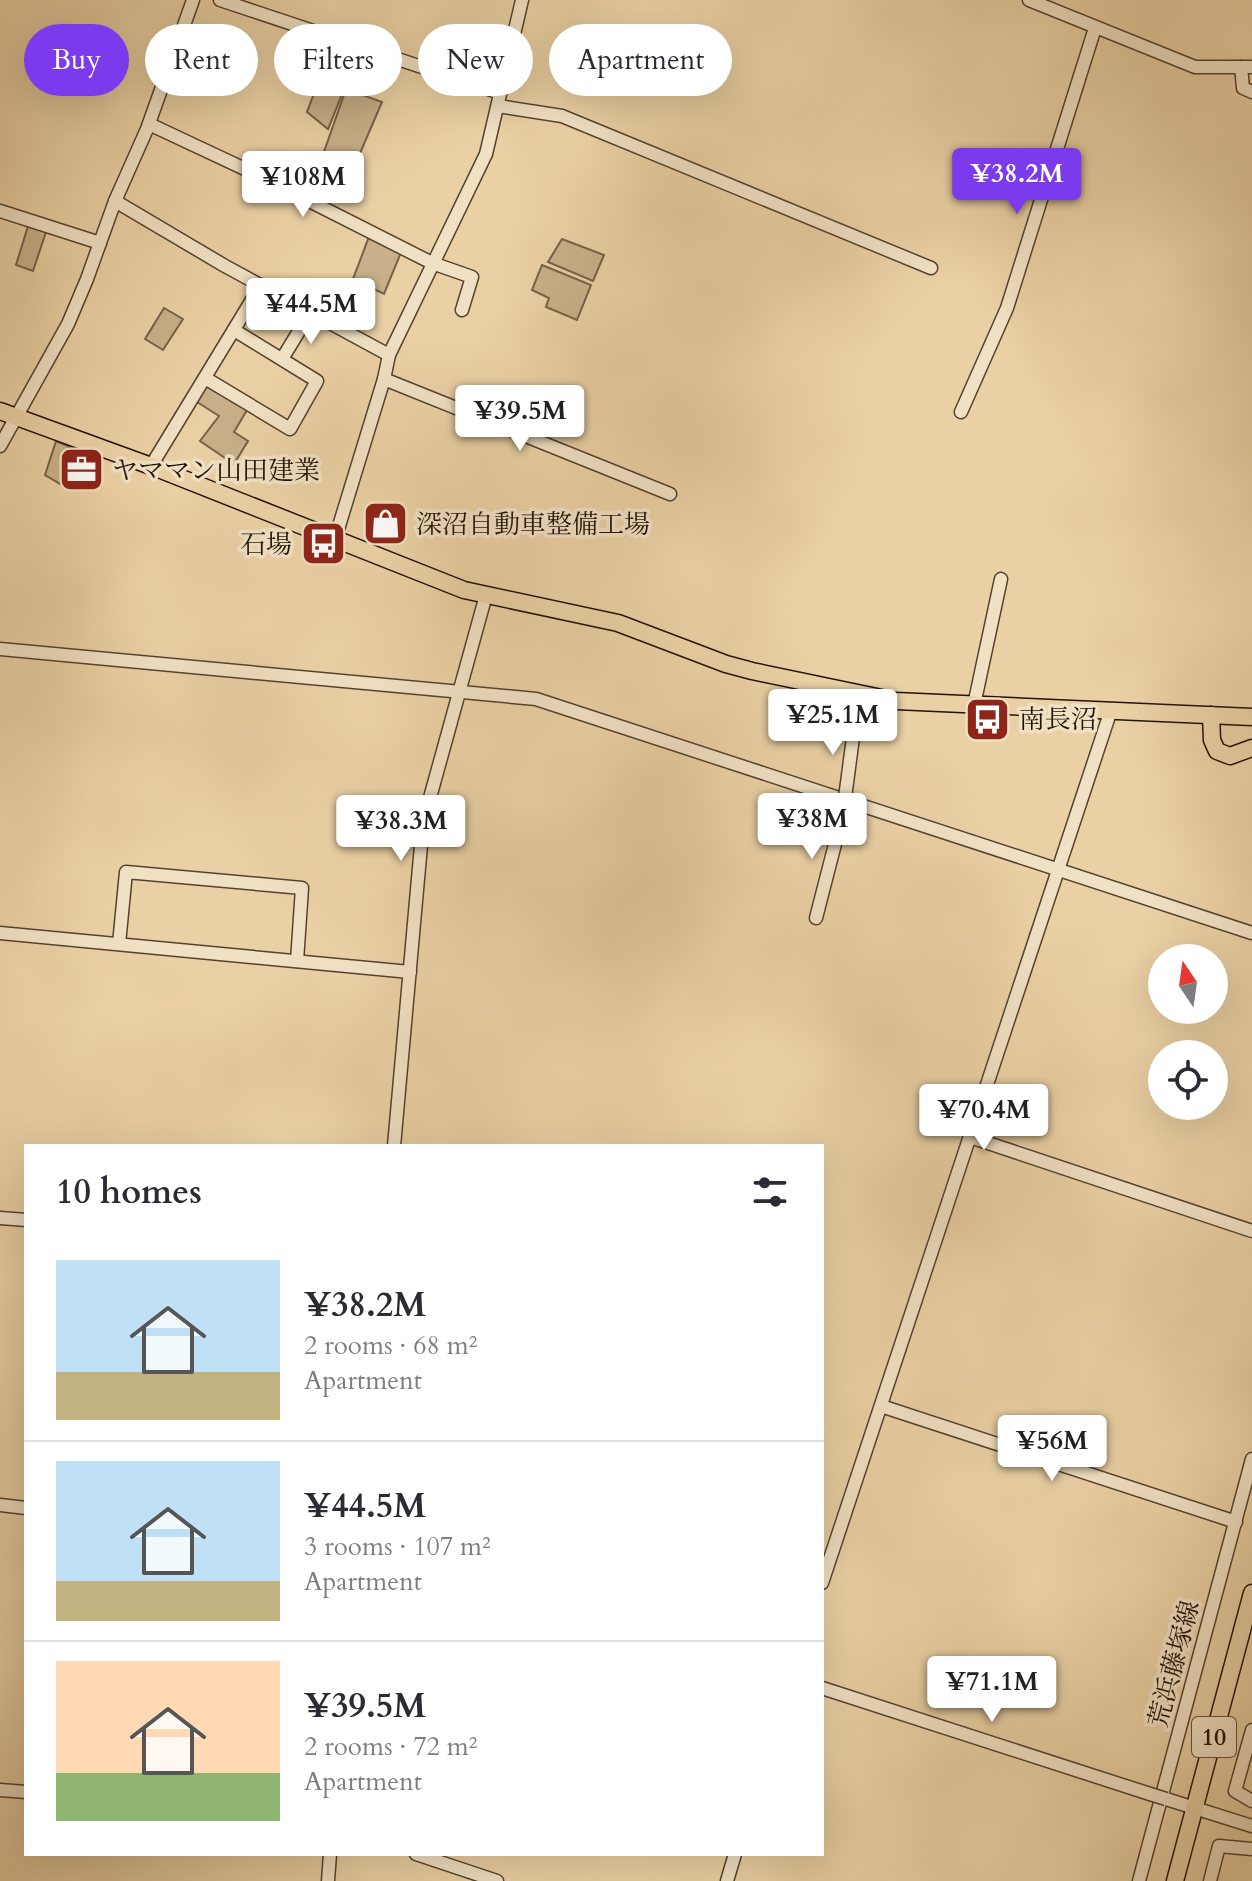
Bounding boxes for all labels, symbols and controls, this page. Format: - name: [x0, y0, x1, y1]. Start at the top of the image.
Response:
- chip: Buy: [24, 24, 129, 96]
- chip: Rent: [145, 24, 258, 96]
- chip: Filters: [274, 24, 402, 96]
- chip: New: [418, 24, 533, 96]
- chip: Apartment: [549, 24, 732, 96]
- pin: ¥38.2M: [952, 148, 1082, 216]
- pin: ¥108M: [247, 151, 359, 219]
- text: ¥38.2M: [970, 156, 1064, 191]
- text: ¥108M: [260, 159, 346, 194]
- pin: ¥44.5M: [246, 278, 376, 346]
- text: ¥44.5M: [264, 286, 358, 321]
- pin: ¥39.5M: [455, 385, 585, 453]
- text: ¥39.5M: [473, 393, 567, 428]
- office icon: ヤママン山田建業: [57, 446, 105, 494]
- place label: ヤママン山田建業: [112, 453, 320, 488]
- shop icon: 深沼自動車整備工場: [361, 500, 409, 548]
- place label: 深沼自動車整備工場: [416, 507, 650, 542]
- bus stop icon: 石場: [299, 520, 347, 568]
- place label: 石場: [240, 527, 292, 562]
- pin: ¥25.1M: [768, 689, 898, 757]
- bus stop icon: 南長沼: [964, 695, 1012, 743]
- text: ¥25.1M: [786, 697, 880, 732]
- place label: 南長沼: [1019, 702, 1097, 737]
- pin: ¥38M: [765, 793, 859, 861]
- pin: ¥38.3M: [336, 795, 466, 863]
- text: ¥38M: [776, 801, 848, 836]
- text: ¥38.3M: [354, 803, 448, 838]
- north arrow: [1148, 944, 1228, 1024]
- map controls: [1148, 944, 1228, 1120]
- button: locate: [1148, 1040, 1228, 1120]
- pin: ¥70.4M: [919, 1084, 1049, 1152]
- text: ¥70.4M: [937, 1092, 1031, 1127]
- text: 10 homes: [56, 1169, 202, 1215]
- icon: filters: [748, 1170, 792, 1214]
- text: ¥38.2M: [304, 1282, 426, 1328]
- icon: home: [120, 1292, 216, 1388]
- text: 2 rooms · 68 m²: [304, 1328, 477, 1363]
- text: Apartment: [304, 1363, 422, 1398]
- pin: ¥56M: [1005, 1415, 1099, 1483]
- text: ¥56M: [1016, 1423, 1088, 1458]
- text: ¥44.5M: [304, 1483, 426, 1529]
- icon: home: [120, 1493, 216, 1589]
- text: 3 rooms · 107 m²: [304, 1529, 491, 1564]
- text: Apartment: [304, 1564, 422, 1599]
- street label: 荒浜藤塚線: [1140, 1597, 1208, 1731]
- pin: ¥71.1M: [927, 1656, 1057, 1724]
- text: ¥71.1M: [945, 1664, 1039, 1699]
- text: ¥39.5M: [304, 1683, 426, 1729]
- icon: home: [120, 1693, 216, 1789]
- road number: 10: [1192, 1717, 1236, 1757]
- text: 2 rooms · 72 m²: [304, 1729, 477, 1764]
- text: Apartment: [304, 1764, 422, 1799]

